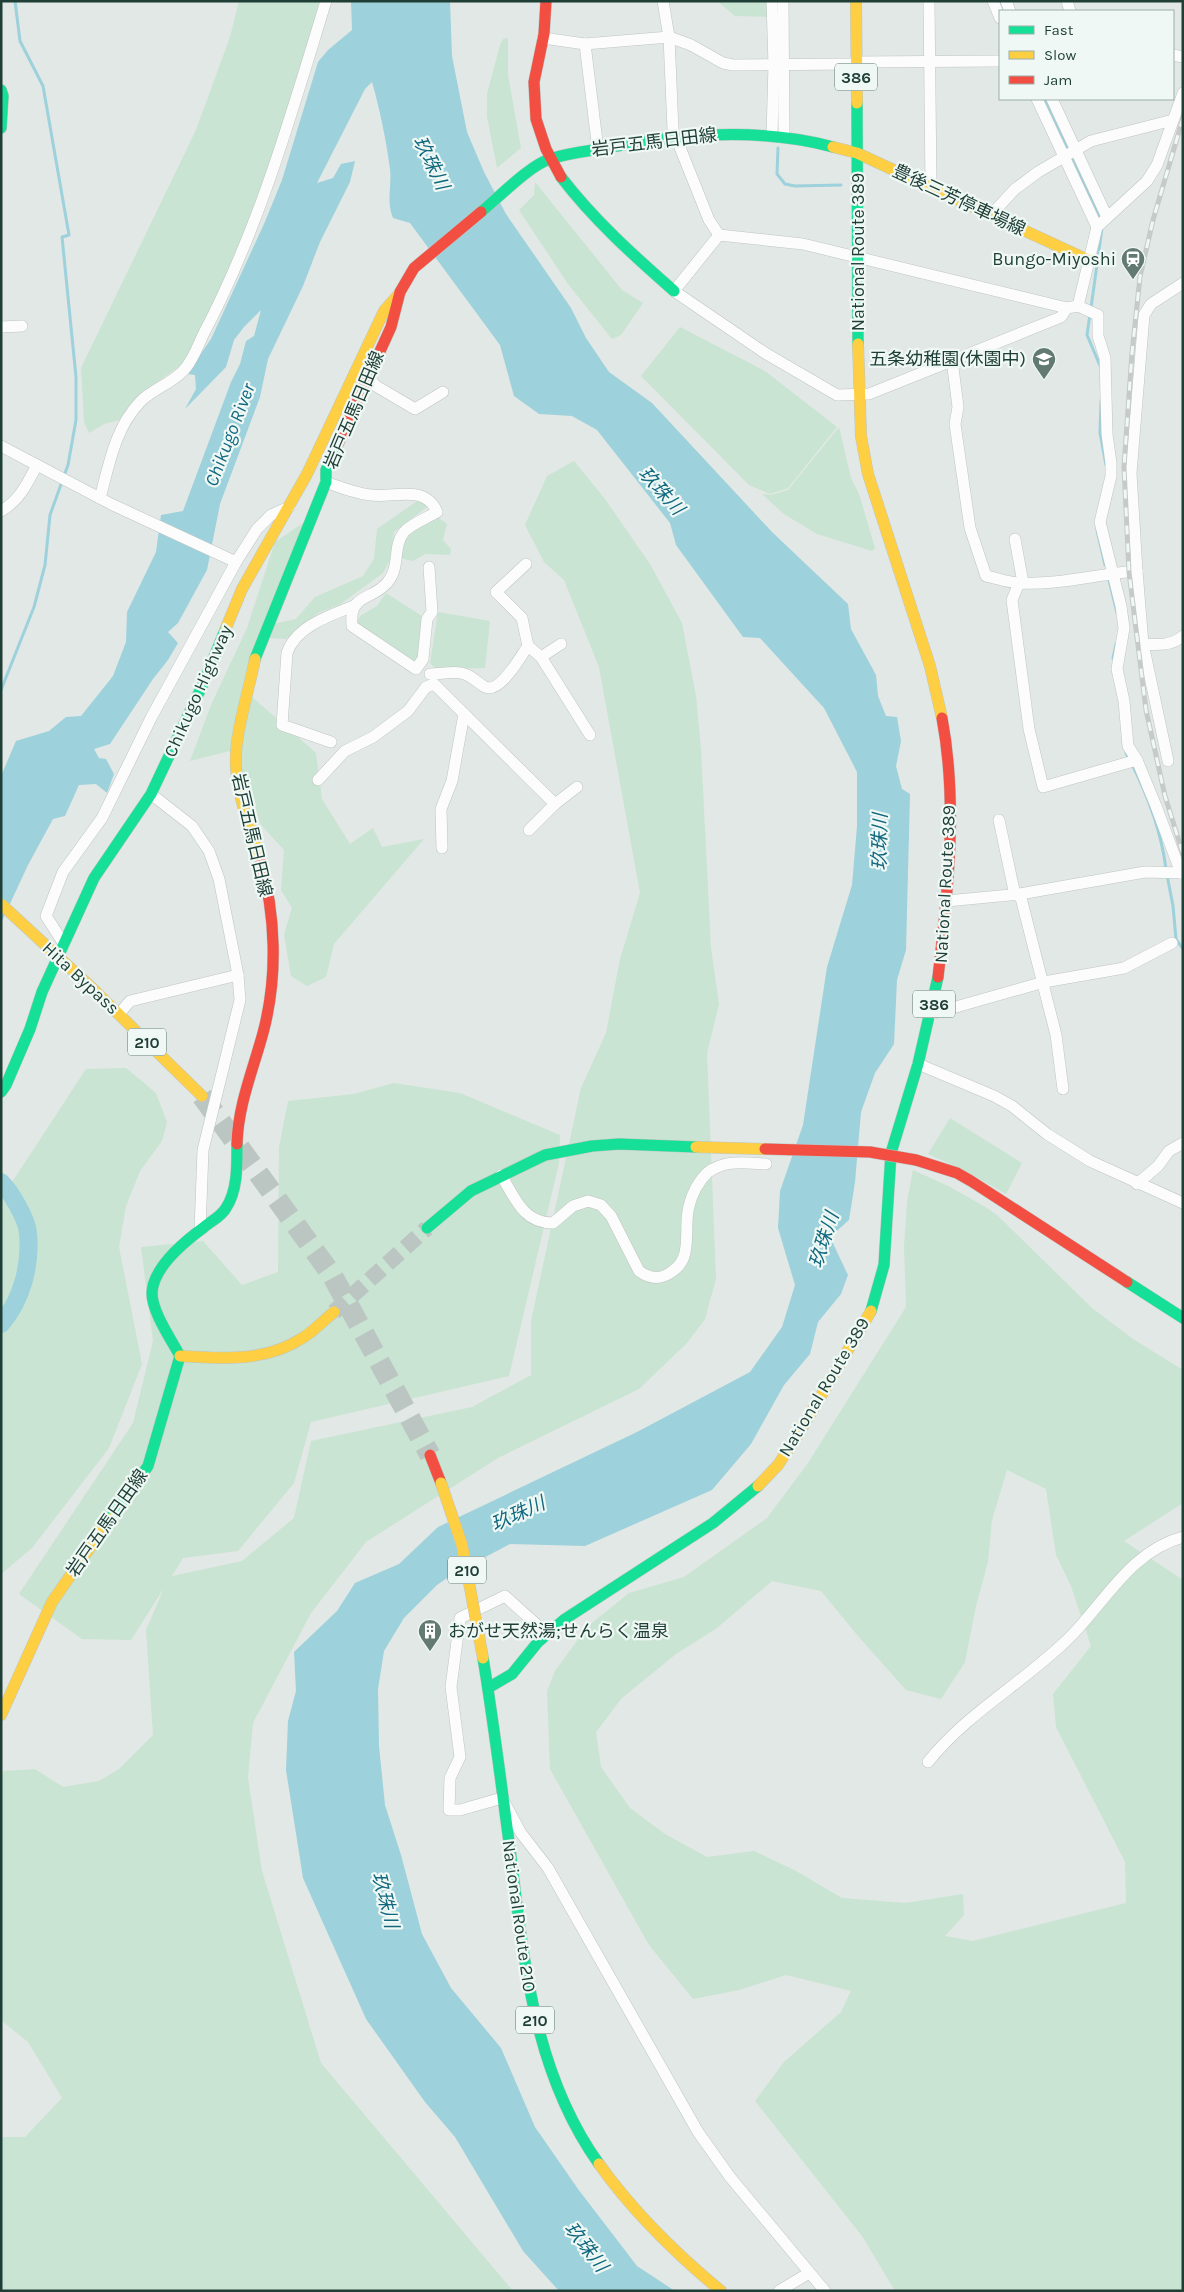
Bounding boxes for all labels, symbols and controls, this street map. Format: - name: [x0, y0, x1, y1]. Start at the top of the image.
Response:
- legend: [999, 10, 1174, 100]
- text: Fast: [1044, 21, 1074, 39]
- text: Slow: [1044, 46, 1076, 64]
- road number: 386: [835, 64, 877, 90]
- text: Jam: [1044, 71, 1072, 89]
- street label: 岩戸五馬日田線: [590, 123, 718, 161]
- water label: 玖珠川: [409, 133, 454, 195]
- street label: 豊後三芳停車場線: [889, 160, 1029, 240]
- street label: National Route 389: [847, 173, 869, 331]
- station icon: Bungo-Miyoshi: [1120, 246, 1146, 280]
- place label: Bungo-Miyoshi: [992, 248, 1116, 270]
- school or university icon: 五条幼稚園(休園中): [1031, 346, 1057, 380]
- street label: 岩戸五馬日田線: [319, 348, 389, 472]
- place label: 五条幼稚園(休園中): [869, 348, 1026, 370]
- water label: Chikugo River: [200, 379, 260, 490]
- water label: 玖珠川: [634, 462, 690, 521]
- street label: Chikugo Highway: [159, 621, 237, 760]
- street label: 岩戸五馬日田線: [227, 771, 277, 899]
- street label: National Route 389: [930, 804, 960, 964]
- water label: 玖珠川: [869, 811, 892, 871]
- street label: Hita Bypass: [38, 937, 124, 1019]
- road number: 386: [913, 991, 955, 1018]
- road number: 210: [128, 1028, 166, 1056]
- water label: 玖珠川: [805, 1208, 844, 1271]
- street label: National Route 389: [774, 1313, 874, 1461]
- street label: 岩戸五馬日田線: [62, 1465, 152, 1581]
- water label: 玖珠川: [487, 1492, 550, 1536]
- road number: 210: [448, 1556, 486, 1584]
- building icon: おがせ天然湯;せんらく温泉: [417, 1618, 443, 1652]
- place label: おがせ天然湯;せんらく温泉: [448, 1620, 669, 1642]
- street label: National Route 210: [497, 1839, 541, 1993]
- water label: 玖珠川: [367, 1870, 403, 1932]
- road number: 210: [516, 2006, 554, 2034]
- water label: 玖珠川: [560, 2218, 613, 2278]

